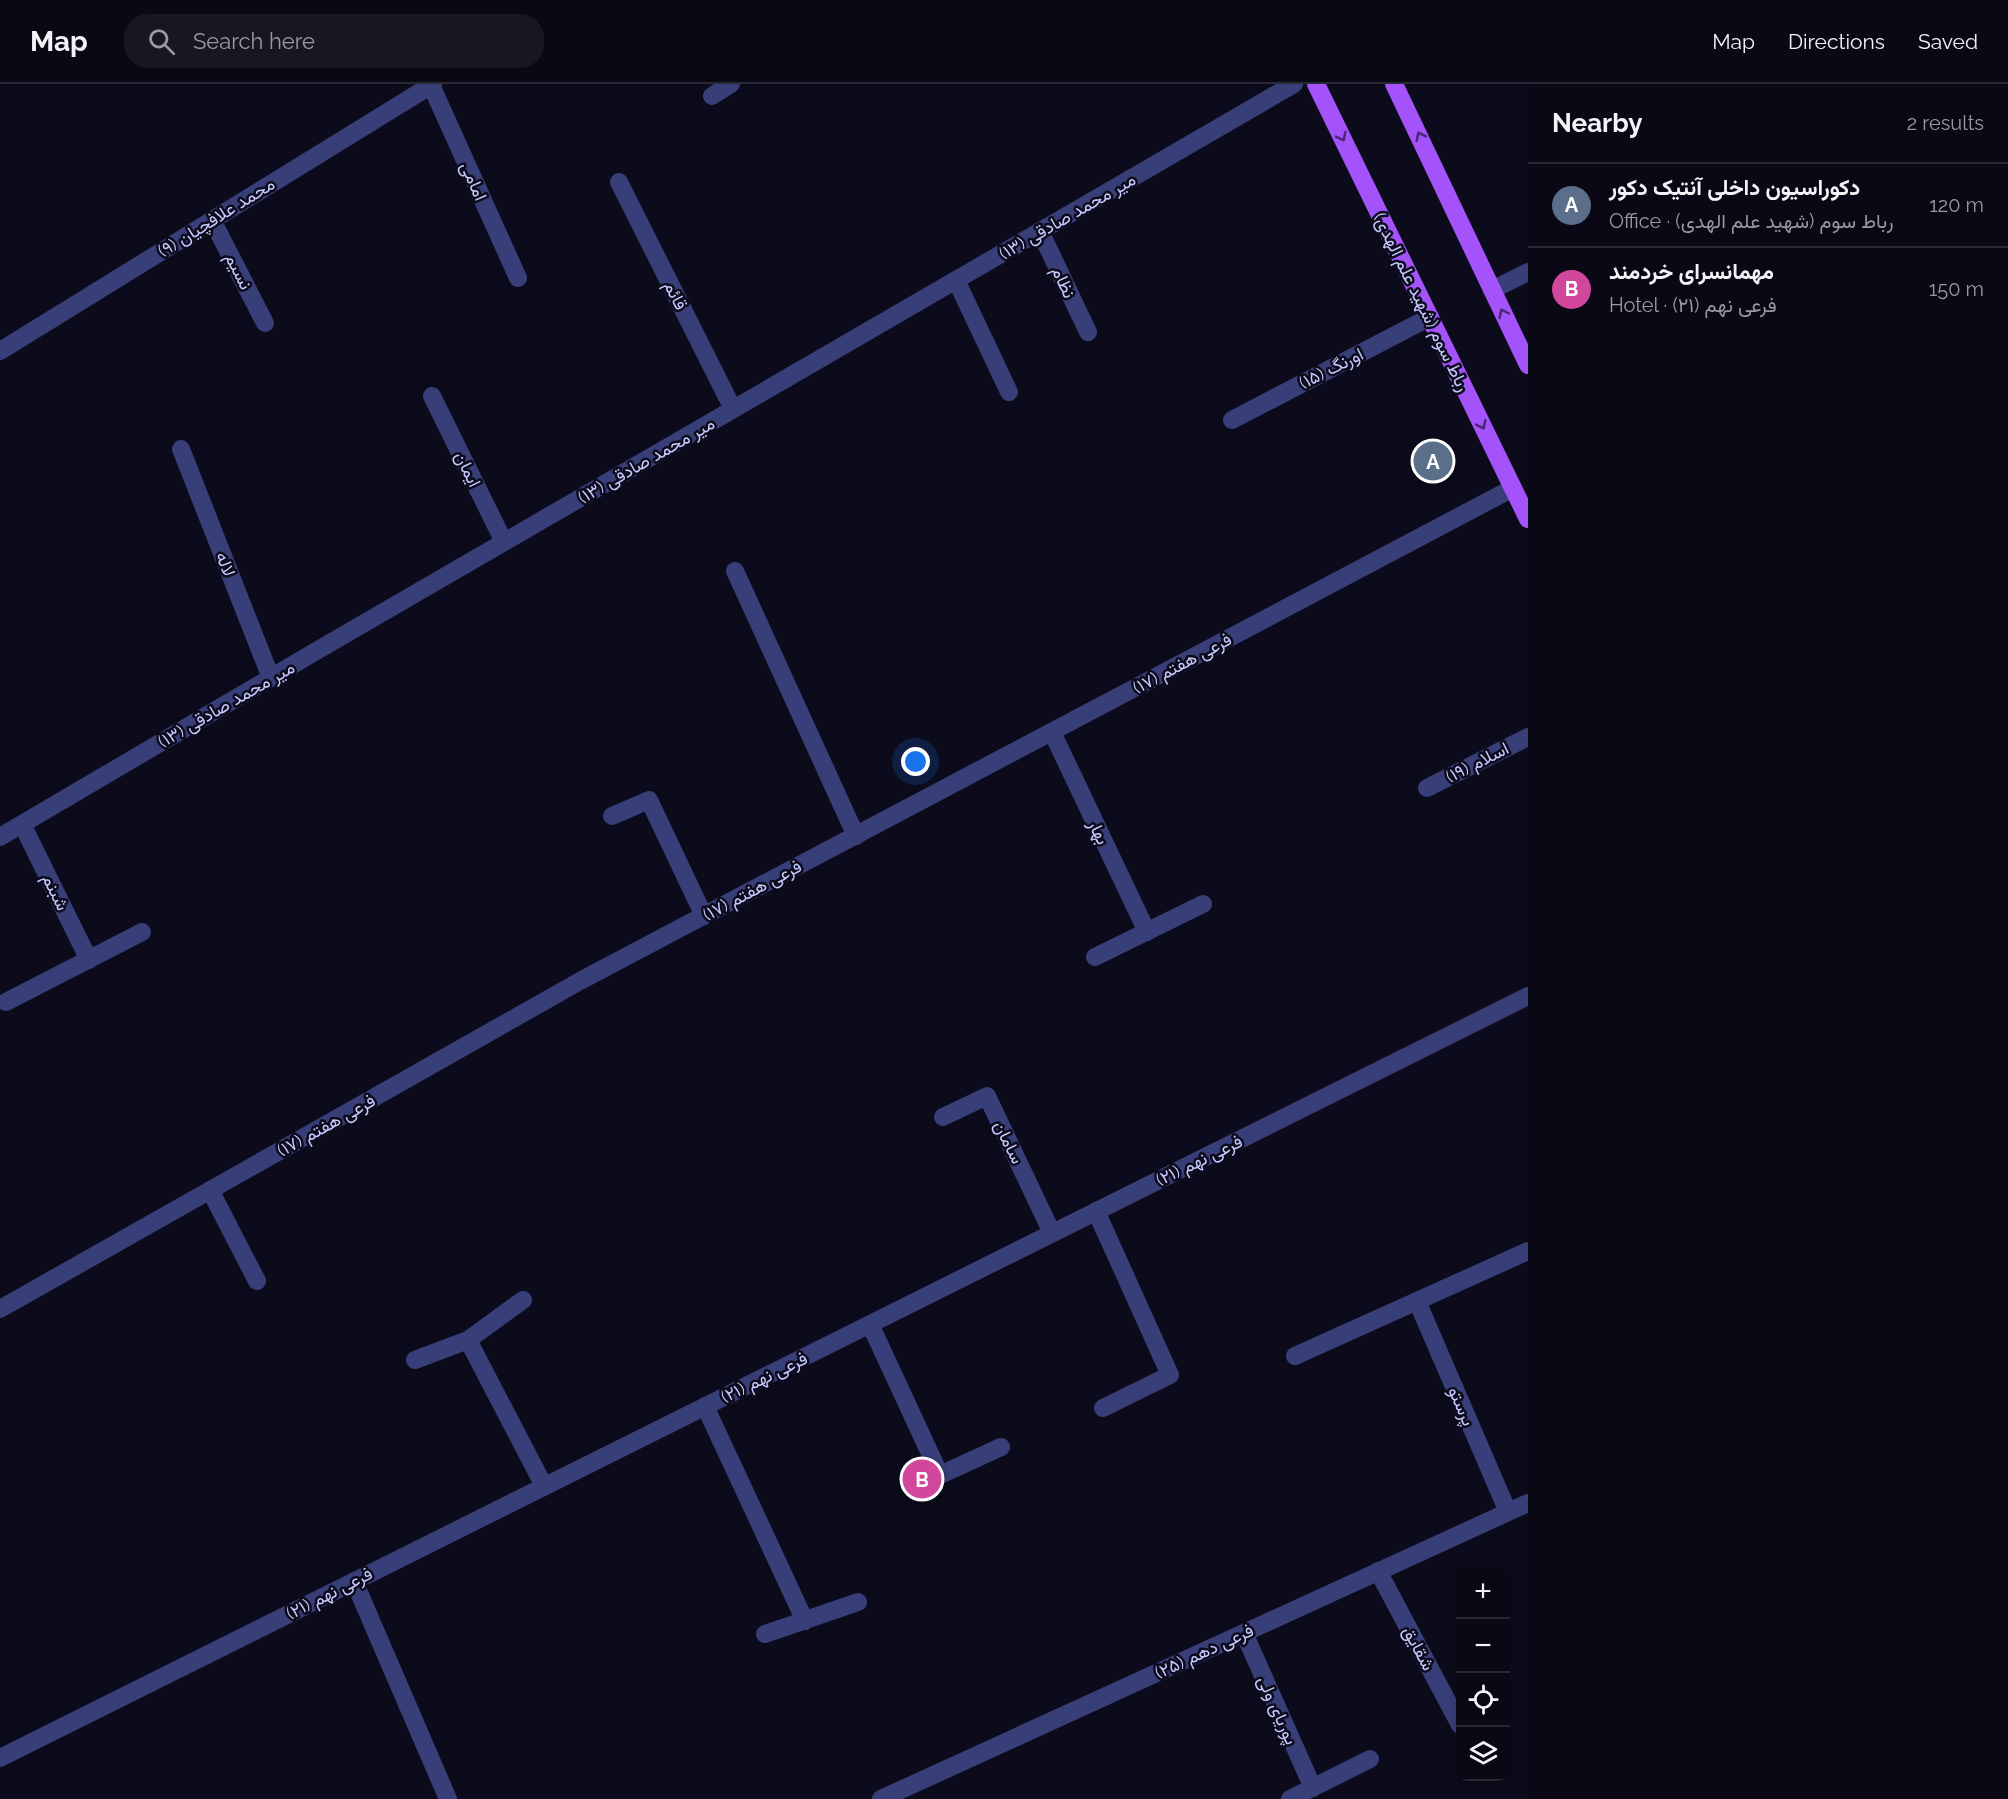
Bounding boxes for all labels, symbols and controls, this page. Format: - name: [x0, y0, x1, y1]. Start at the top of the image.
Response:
- search box: [124, 14, 544, 68]
- text: Map: [30, 25, 88, 58]
- icon: search: [145, 25, 178, 58]
- text: Search here: [193, 28, 315, 54]
- text: Map: [1712, 29, 1755, 54]
- text: Directions: [1788, 29, 1885, 54]
- text: Saved: [1918, 29, 1978, 54]
- text: Nearby: [1552, 108, 1642, 138]
- text: 2 results: [1907, 111, 1984, 135]
- one-way arrow: [1335, 130, 1346, 141]
- one-way arrow: [1415, 132, 1427, 143]
- street label: امامی: [455, 158, 492, 204]
- street label: میر محمد صادقی (۱۳): [995, 168, 1140, 265]
- street label: محمد علافچیان (۹): [154, 173, 279, 263]
- text: دکوراسیون داخلی آنتیک دکور: [1609, 174, 1860, 200]
- text: A: [1565, 193, 1578, 217]
- text: 120 m: [1929, 193, 1984, 217]
- street label: رباط سوم (شهید علم الهدی): [1368, 209, 1474, 396]
- text: Office · رباط سوم (شهید علم الهدی): [1609, 209, 1894, 233]
- street label: نسیم: [219, 249, 257, 294]
- text: مهمانسرای خردمند: [1609, 258, 1774, 284]
- street label: نظام: [1046, 263, 1080, 302]
- street label: قائم: [658, 277, 692, 314]
- text: B: [1565, 277, 1578, 301]
- text: 150 m: [1929, 277, 1984, 301]
- text: Hotel · فرعی نهم (۲۱): [1609, 293, 1777, 317]
- one-way arrow: [1499, 308, 1511, 319]
- street label: اورنگ (۱۵): [1295, 343, 1367, 394]
- street label: میر محمد صادقی (۱۳): [574, 412, 719, 509]
- one-way arrow: [1475, 419, 1487, 430]
- pin: A: [1414, 438, 1452, 484]
- street label: ایمان: [450, 448, 486, 490]
- street label: لاله: [212, 549, 240, 579]
- street label: فرعی هفتم (۱۷): [1129, 628, 1236, 700]
- street label: میر محمد صادقی (۱۳): [154, 656, 299, 753]
- street label: اسلام (۱۹): [1442, 737, 1513, 789]
- your location: [901, 747, 930, 776]
- street label: بهار: [1083, 815, 1114, 848]
- street label: فرعی هفتم (۱۷): [699, 855, 806, 927]
- street label: شبنم: [36, 870, 74, 915]
- street label: فرعی هفتم (۱۷): [273, 1089, 380, 1162]
- street label: سامان: [990, 1117, 1028, 1167]
- street label: فرعی نهم (۲۱): [1152, 1130, 1247, 1192]
- street label: فرعی نهم (۲۱): [717, 1347, 812, 1409]
- street label: پرستو: [1443, 1383, 1480, 1429]
- pin: B: [902, 1456, 942, 1502]
- street label: فرعی نهم (۲۱): [282, 1562, 376, 1625]
- map controls: [1456, 1565, 1510, 1781]
- button: +: [1456, 1565, 1510, 1619]
- street label: فرعی دهم (۲۵): [1151, 1619, 1257, 1685]
- button: −: [1456, 1619, 1510, 1673]
- street label: شقایق: [1398, 1622, 1439, 1674]
- street label: پوریای ولی: [1252, 1672, 1302, 1749]
- button: locate: [1456, 1673, 1510, 1727]
- button: layers: [1456, 1727, 1510, 1781]

